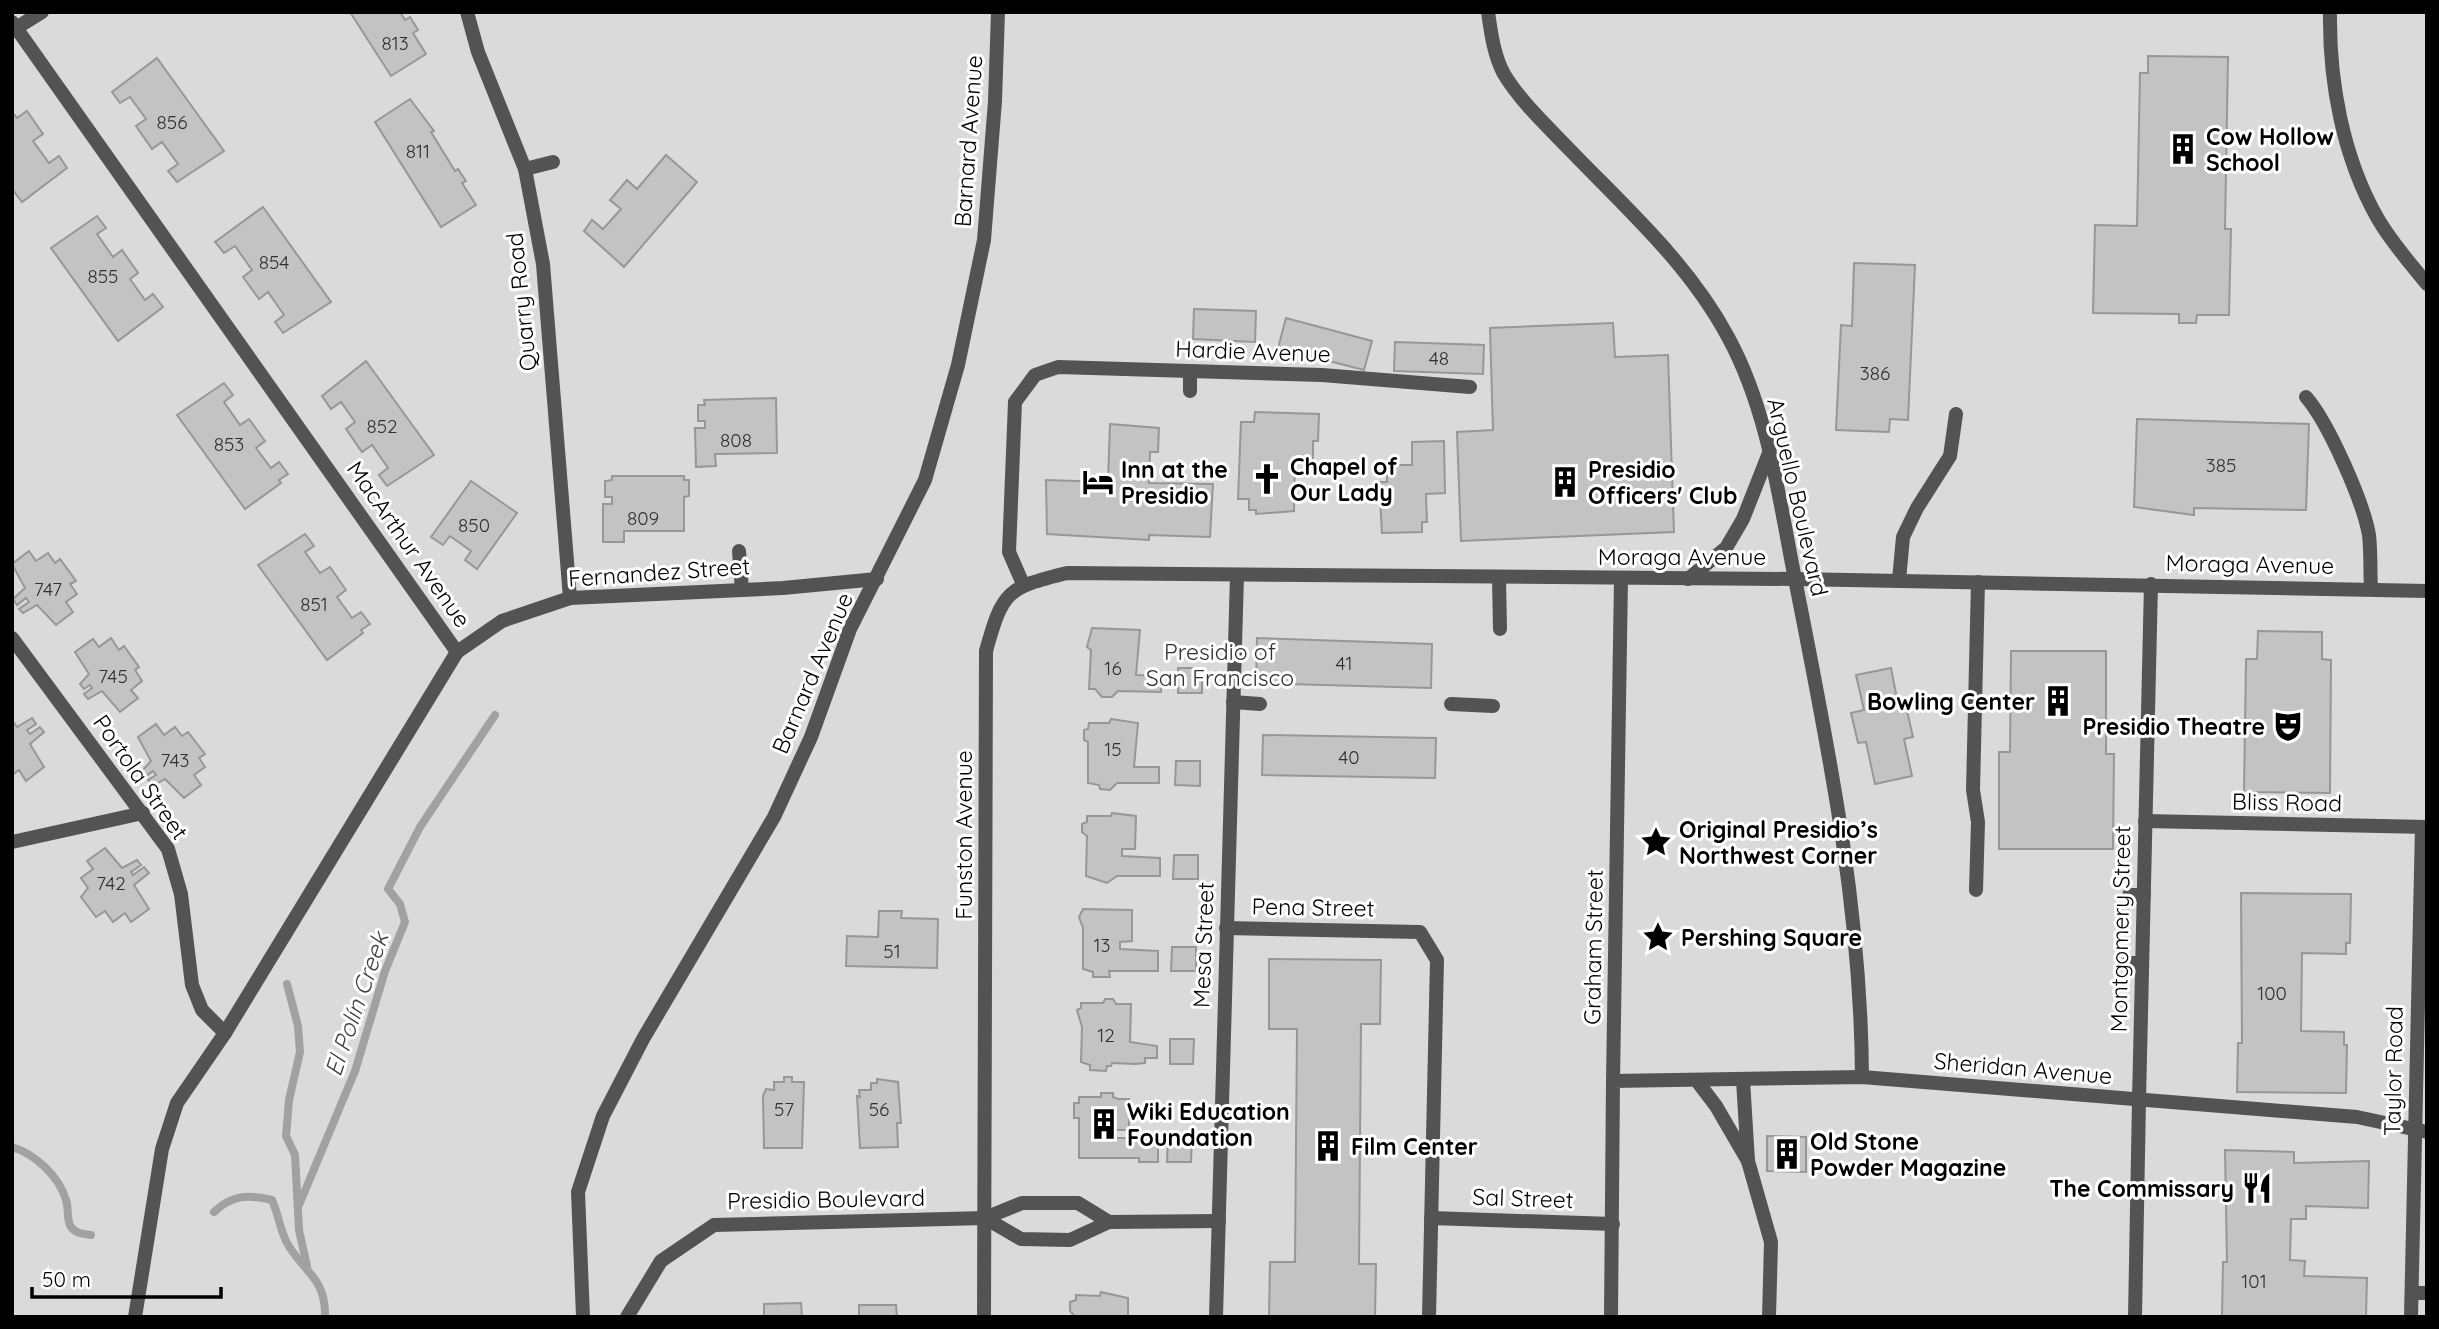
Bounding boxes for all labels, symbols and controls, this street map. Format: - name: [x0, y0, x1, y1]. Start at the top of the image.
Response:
- house number: 813: [381, 31, 409, 55]
- street label: Barnard Avenue: [948, 54, 988, 228]
- house number: 856: [157, 110, 187, 134]
- place label: Cow Hollow School: [2206, 122, 2334, 177]
- building icon: Cow Hollow School: [2166, 132, 2200, 166]
- house number: 811: [406, 139, 430, 163]
- street label: Quarry Road: [499, 231, 543, 373]
- house number: 854: [259, 250, 289, 274]
- house number: 855: [88, 264, 118, 288]
- street label: Hardie Avenue: [1175, 334, 1331, 368]
- house number: 48: [1429, 346, 1449, 370]
- house number: 386: [1860, 361, 1890, 385]
- street label: Arguello Boulevard: [1761, 395, 1835, 599]
- house number: 852: [366, 414, 398, 438]
- house number: 808: [720, 428, 752, 452]
- house number: 853: [214, 432, 244, 456]
- place label: Chapel of Our Lady: [1290, 452, 1397, 507]
- house number: 385: [2206, 453, 2236, 477]
- street label: MacArthur Avenue: [341, 455, 477, 633]
- place label: Inn at the Presidio: [1121, 455, 1228, 510]
- place label: Presidio Officers' Club: [1588, 455, 1737, 510]
- church icon: Chapel of Our Lady: [1250, 462, 1284, 496]
- hotel icon: Inn at the Presidio: [1081, 465, 1115, 499]
- building icon: Presidio Officers' Club: [1548, 465, 1582, 499]
- house number: 809: [627, 506, 659, 530]
- house number: 850: [458, 513, 490, 537]
- street label: Moraga Avenue: [1598, 542, 1766, 571]
- street label: Moraga Avenue: [2165, 548, 2335, 580]
- street label: Fernandez Street: [567, 551, 751, 593]
- house number: 747: [34, 577, 62, 601]
- street label: Barnard Avenue: [765, 588, 859, 758]
- house number: 851: [300, 592, 328, 616]
- park label: Presidio of San Francisco: [1146, 637, 1294, 692]
- house number: 41: [1336, 651, 1352, 675]
- house number: 16: [1104, 656, 1122, 680]
- house number: 745: [98, 664, 128, 688]
- building icon: Bowling Center: [2041, 684, 2075, 718]
- place label: Bowling Center: [1867, 687, 2035, 716]
- street label: Portola Street: [87, 709, 195, 845]
- theatre icon: Presidio Theatre: [2271, 709, 2305, 743]
- place label: Presidio Theatre: [2082, 712, 2265, 741]
- house number: 15: [1104, 737, 1122, 761]
- house number: 40: [1338, 745, 1360, 769]
- house number: 743: [161, 748, 189, 772]
- street label: Funston Avenue: [949, 750, 978, 920]
- street label: Bliss Road: [2232, 787, 2342, 817]
- place label: Original Presidio’s Northwest Corner: [1679, 815, 1878, 870]
- place icon: Original Presidio’s Northwest Corner: [1639, 825, 1673, 859]
- street label: Montgomery Street: [2104, 825, 2136, 1033]
- street label: Graham Street: [1577, 869, 1609, 1025]
- house number: 742: [96, 871, 126, 895]
- street label: Mesa Street: [1186, 881, 1220, 1009]
- street label: Pena Street: [1251, 891, 1375, 923]
- place icon: Pershing Square: [1641, 920, 1675, 954]
- place label: Pershing Square: [1681, 923, 1862, 952]
- water label: El Polín Creek: [317, 926, 395, 1080]
- house number: 13: [1094, 933, 1111, 957]
- house number: 51: [883, 939, 901, 963]
- house number: 100: [2257, 981, 2287, 1005]
- street label: Taylor Road: [2377, 1006, 2409, 1136]
- house number: 12: [1097, 1023, 1115, 1047]
- street label: Sheridan Avenue: [1933, 1046, 2113, 1090]
- house number: 57: [774, 1097, 794, 1121]
- house number: 56: [869, 1097, 889, 1121]
- place label: Wiki Education Foundation: [1127, 1097, 1290, 1152]
- building icon: Wiki Education Foundation: [1087, 1107, 1121, 1141]
- place label: Old Stone Powder Magazine: [1810, 1127, 2006, 1182]
- building icon: Film Center: [1311, 1129, 1345, 1163]
- place label: Film Center: [1351, 1132, 1478, 1161]
- building icon: Old Stone Powder Magazine: [1770, 1137, 1804, 1171]
- restaurant icon: The Commissary: [2240, 1171, 2274, 1205]
- place label: The Commissary: [2049, 1174, 2234, 1203]
- street label: Sal Street: [1472, 1182, 1574, 1214]
- street label: Presidio Boulevard: [727, 1183, 925, 1215]
- scale bar: [32, 1256, 220, 1300]
- text: 50 m: [42, 1266, 91, 1292]
- house number: 101: [2241, 1269, 2267, 1293]

